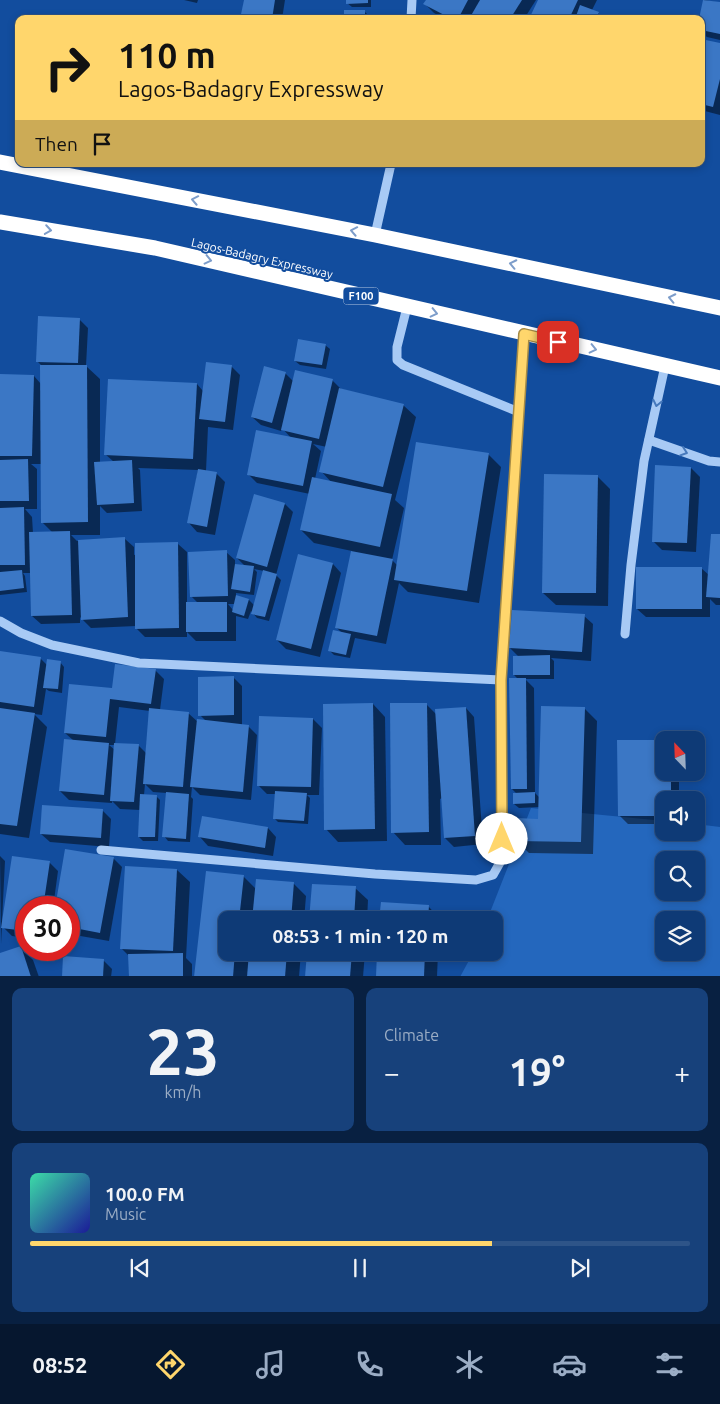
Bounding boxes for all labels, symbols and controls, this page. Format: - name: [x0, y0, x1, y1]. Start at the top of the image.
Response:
- icon: right: [35, 35, 100, 100]
- text: 110 m: [118, 35, 216, 75]
- text: Lagos-Badagry Expressway: [118, 76, 384, 101]
- icon: arrive: [88, 130, 116, 158]
- text: Then: [35, 133, 78, 155]
- one-way arrow: [190, 196, 199, 206]
- one-way arrow: [44, 225, 52, 235]
- one-way arrow: [350, 227, 359, 237]
- street label: Lagos-Badagry Expressway: [190, 235, 334, 281]
- one-way arrow: [203, 254, 212, 265]
- one-way arrow: [509, 260, 518, 270]
- road number: F100: [344, 288, 378, 304]
- one-way arrow: [668, 293, 677, 303]
- one-way arrow: [430, 307, 439, 318]
- pin: [537, 321, 579, 363]
- icon: arrive: [544, 328, 572, 356]
- one-way arrow: [588, 344, 597, 354]
- one-way arrow: [652, 398, 663, 407]
- one-way arrow: [680, 446, 688, 456]
- north arrow: [655, 731, 705, 781]
- map controls: [655, 731, 705, 961]
- button: sound: [655, 791, 705, 841]
- position arrow: [475, 812, 527, 864]
- button: search: [655, 851, 705, 901]
- speed limit sign: 30: [15, 896, 80, 961]
- button: layers: [655, 911, 705, 961]
- text: 08:53 · 1 min · 120 m: [273, 925, 448, 947]
- text: 23: [146, 1014, 220, 1087]
- text: Climate: [384, 1026, 439, 1044]
- text: 19°: [509, 1051, 565, 1093]
- text: −: [384, 1057, 400, 1088]
- text: +: [674, 1057, 690, 1088]
- text: km/h: [165, 1083, 201, 1101]
- text: 100.0 FM: [105, 1183, 185, 1205]
- text: Music: [105, 1205, 146, 1223]
- icon: previous: [126, 1254, 154, 1282]
- icon: pause: [346, 1254, 374, 1282]
- icon: next: [566, 1254, 594, 1282]
- icon: directions: [153, 1347, 188, 1382]
- icon: music: [253, 1347, 288, 1382]
- icon: phone: [352, 1347, 387, 1382]
- icon: climate: [452, 1347, 487, 1382]
- icon: car: [552, 1347, 587, 1382]
- icon: filters: [652, 1347, 687, 1382]
- text: 08:52: [32, 1352, 88, 1377]

